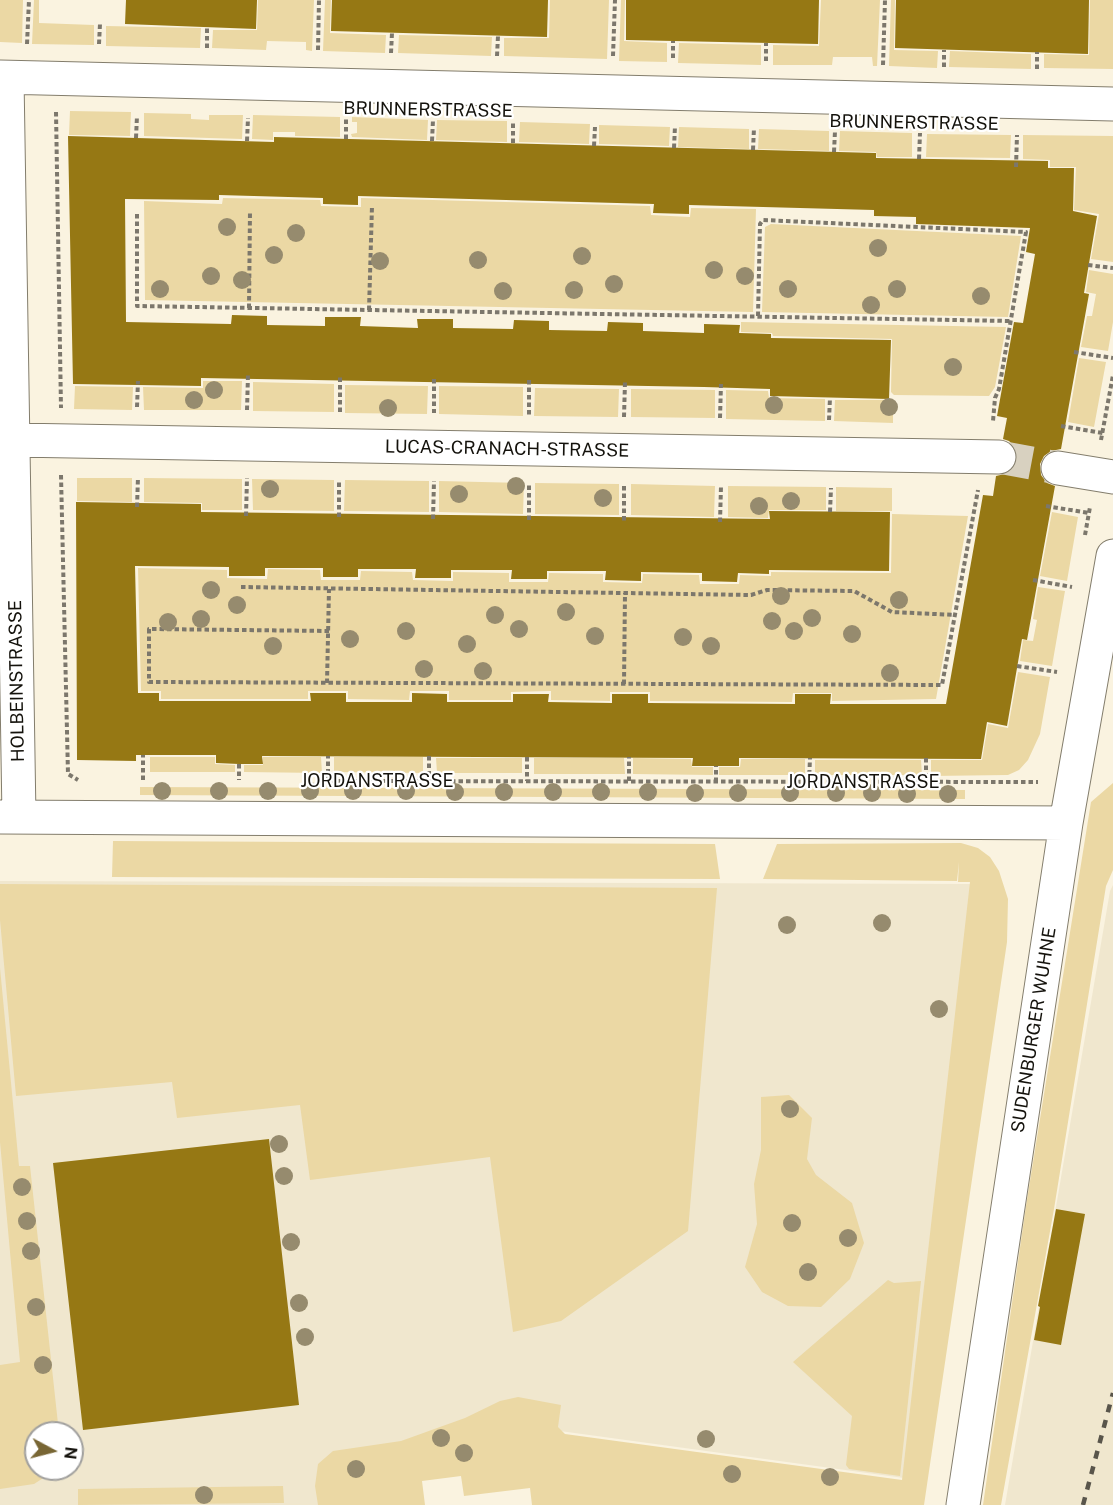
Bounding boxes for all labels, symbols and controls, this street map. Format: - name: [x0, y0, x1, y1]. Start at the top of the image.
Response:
- street label: BRUNNERSTRASSE: [343, 98, 513, 122]
- street label: BRUNNERSTRASSE: [829, 111, 999, 135]
- street label: LUCAS-CRANACH-STRASSE: [385, 436, 629, 462]
- street label: HOLBEINSTRASSE: [5, 600, 29, 762]
- street label: JORDANSTRASSE: [300, 770, 454, 792]
- street label: JORDANSTRASSE: [786, 771, 940, 793]
- street label: SUDENBURGER WUHNE: [1007, 926, 1061, 1134]
- north arrow: [24, 1421, 84, 1481]
- text: N: [60, 1446, 81, 1460]

